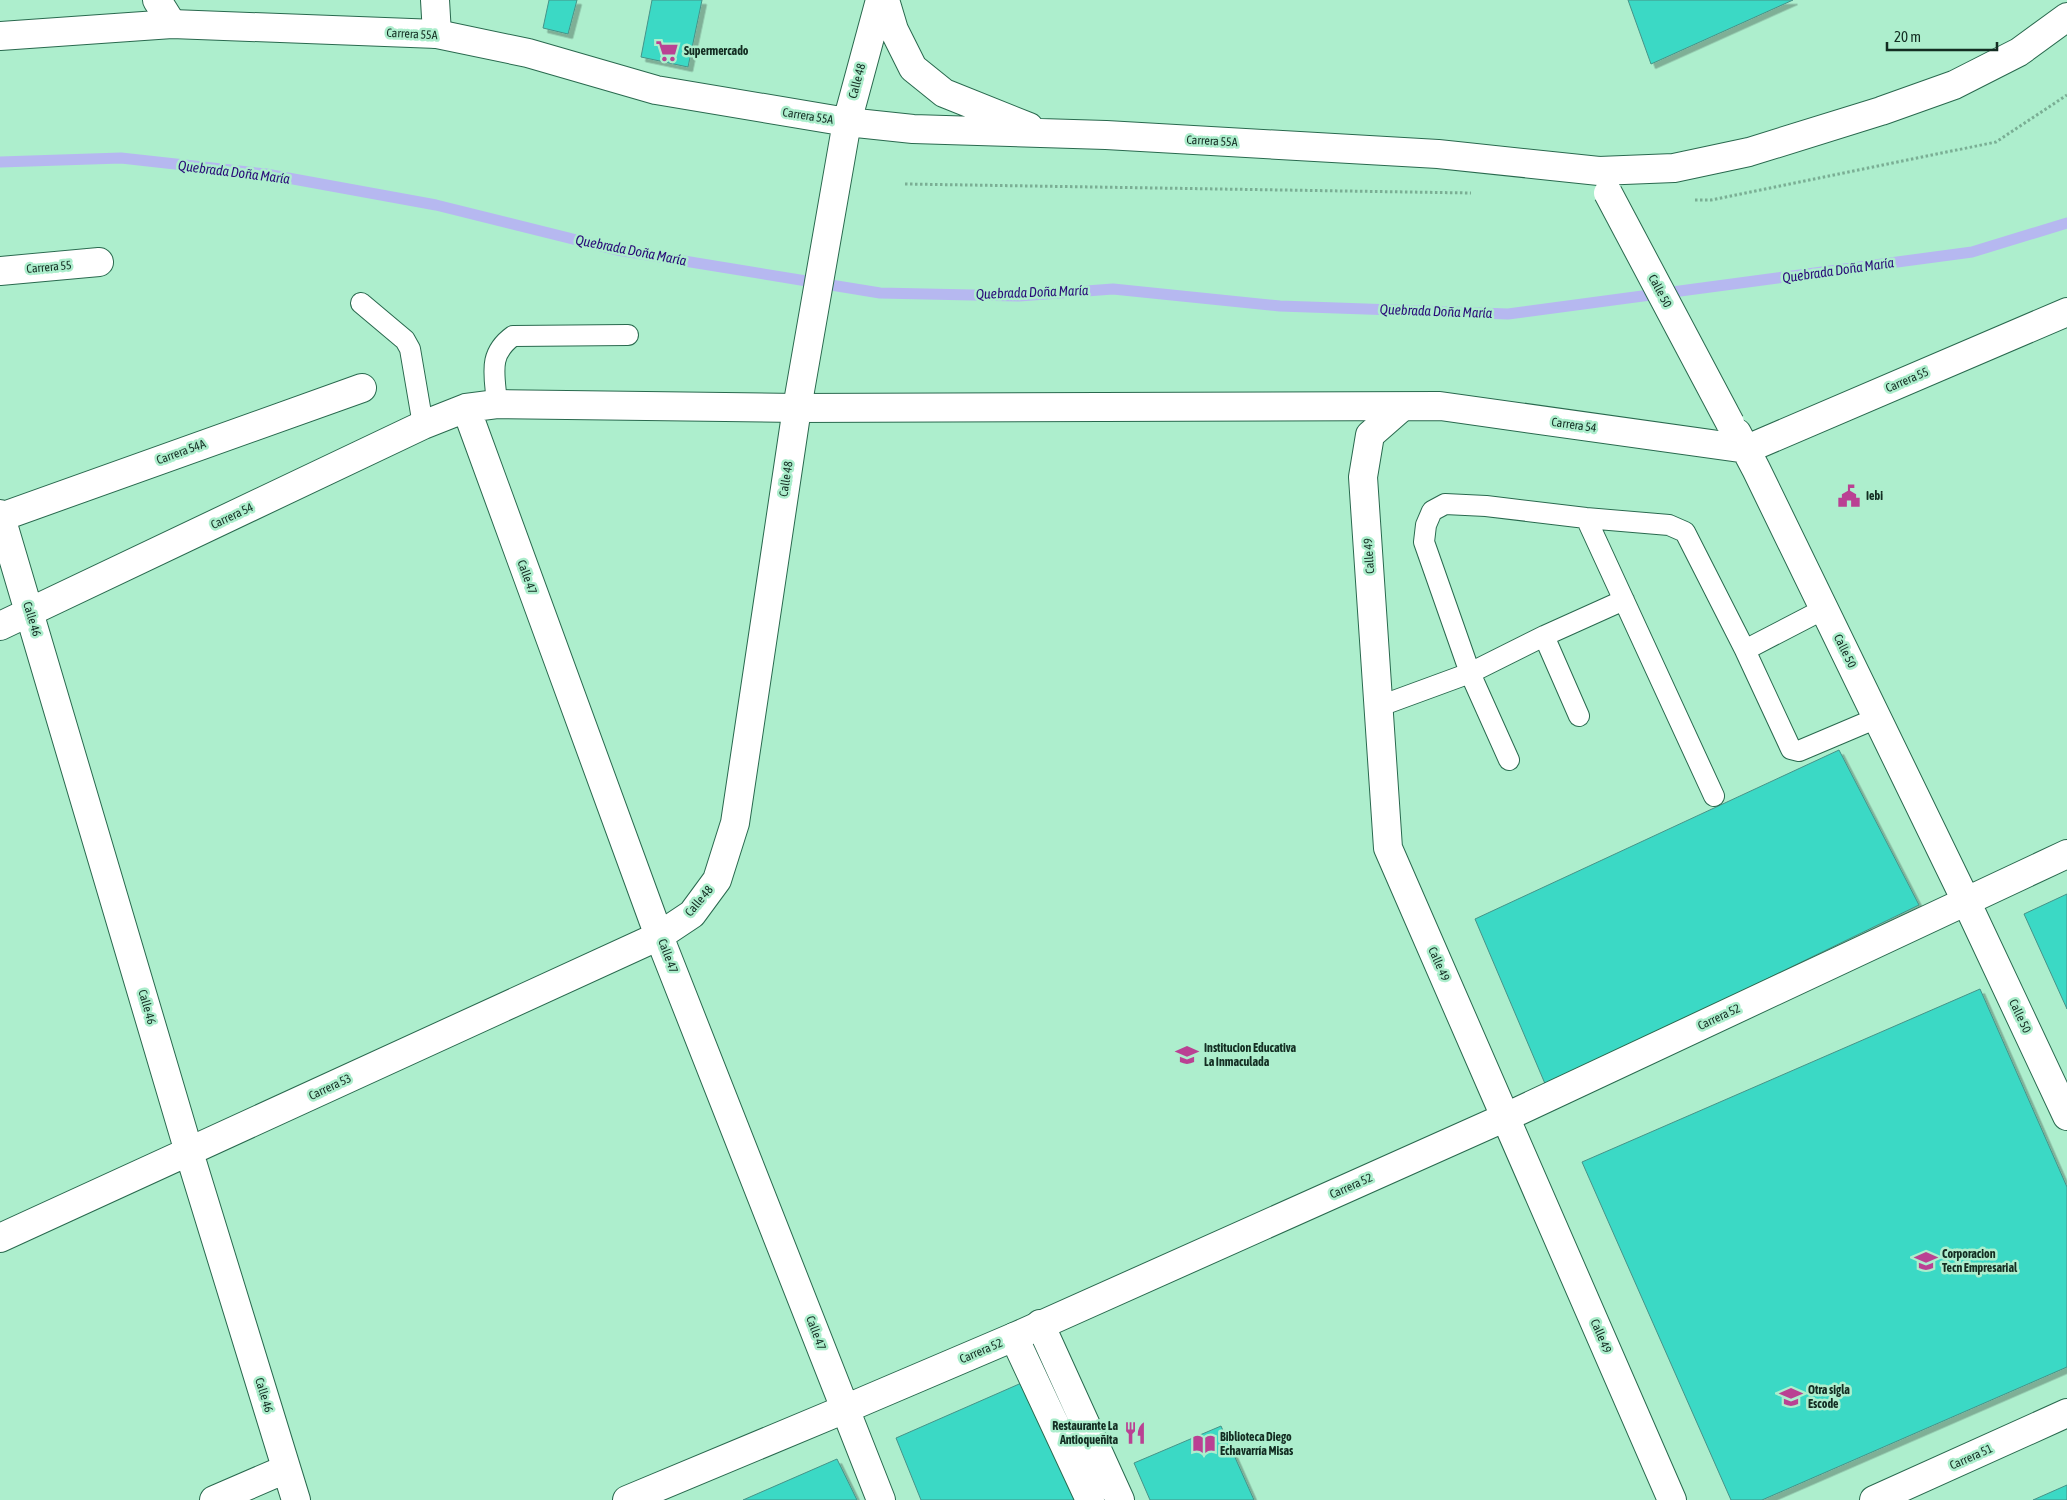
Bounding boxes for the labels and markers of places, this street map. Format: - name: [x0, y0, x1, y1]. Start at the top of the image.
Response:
- supermarket icon: Supermercado: [654, 38, 680, 64]
- place label: Supermercado: [684, 44, 749, 58]
- public building icon: Iebi: [1836, 483, 1862, 509]
- place label: Iebi: [1866, 489, 1883, 503]
- place label: Institucion Educativa La Inmaculada: [1204, 1041, 1297, 1069]
- school or university icon: Institucion Educativa La Inmaculada: [1174, 1042, 1200, 1068]
- place label: Corporacion Tecn Empresarial: [1942, 1247, 2018, 1275]
- school or university icon: Corporacion Tecn Empresarial: [1913, 1248, 1939, 1274]
- place label: Otra sigla Escode: [1808, 1383, 1850, 1411]
- school or university icon: Otra sigla Escode: [1778, 1384, 1804, 1410]
- place label: Restaurante La Antioqueñita: [1052, 1419, 1118, 1447]
- restaurant icon: Restaurante La Antioqueñita: [1122, 1420, 1148, 1446]
- place label: Biblioteca Diego Echavarría Misas: [1220, 1430, 1294, 1458]
- library icon: Biblioteca Diego Echavarría Misas: [1191, 1431, 1217, 1457]

